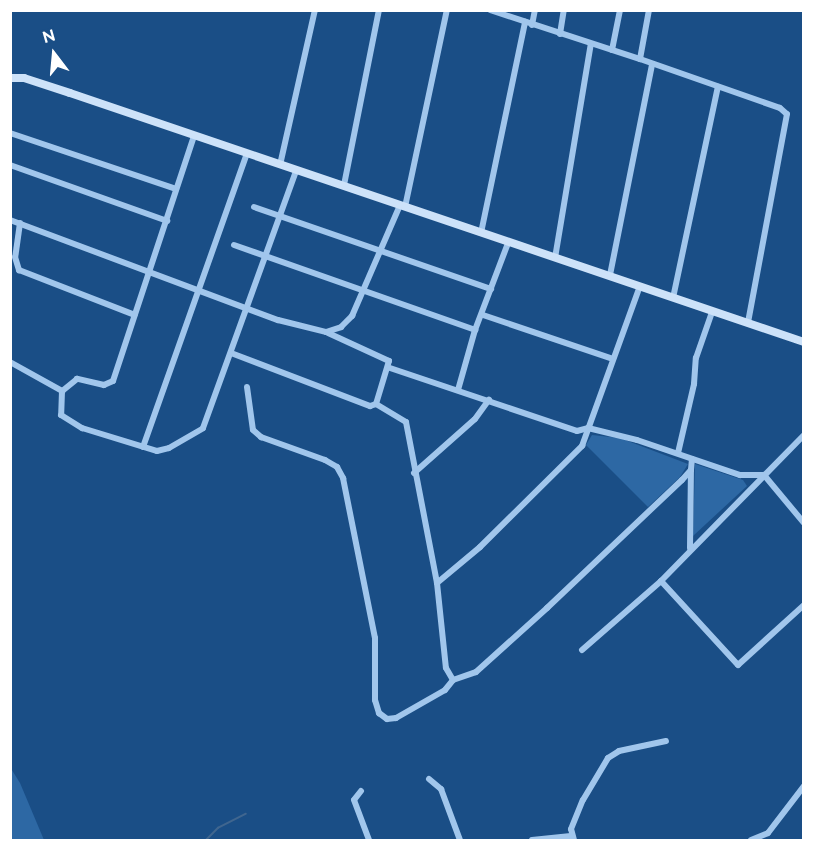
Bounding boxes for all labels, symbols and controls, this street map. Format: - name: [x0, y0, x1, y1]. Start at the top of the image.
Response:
- north arrow: [24, 24, 84, 84]
- text: N: [40, 25, 57, 47]

